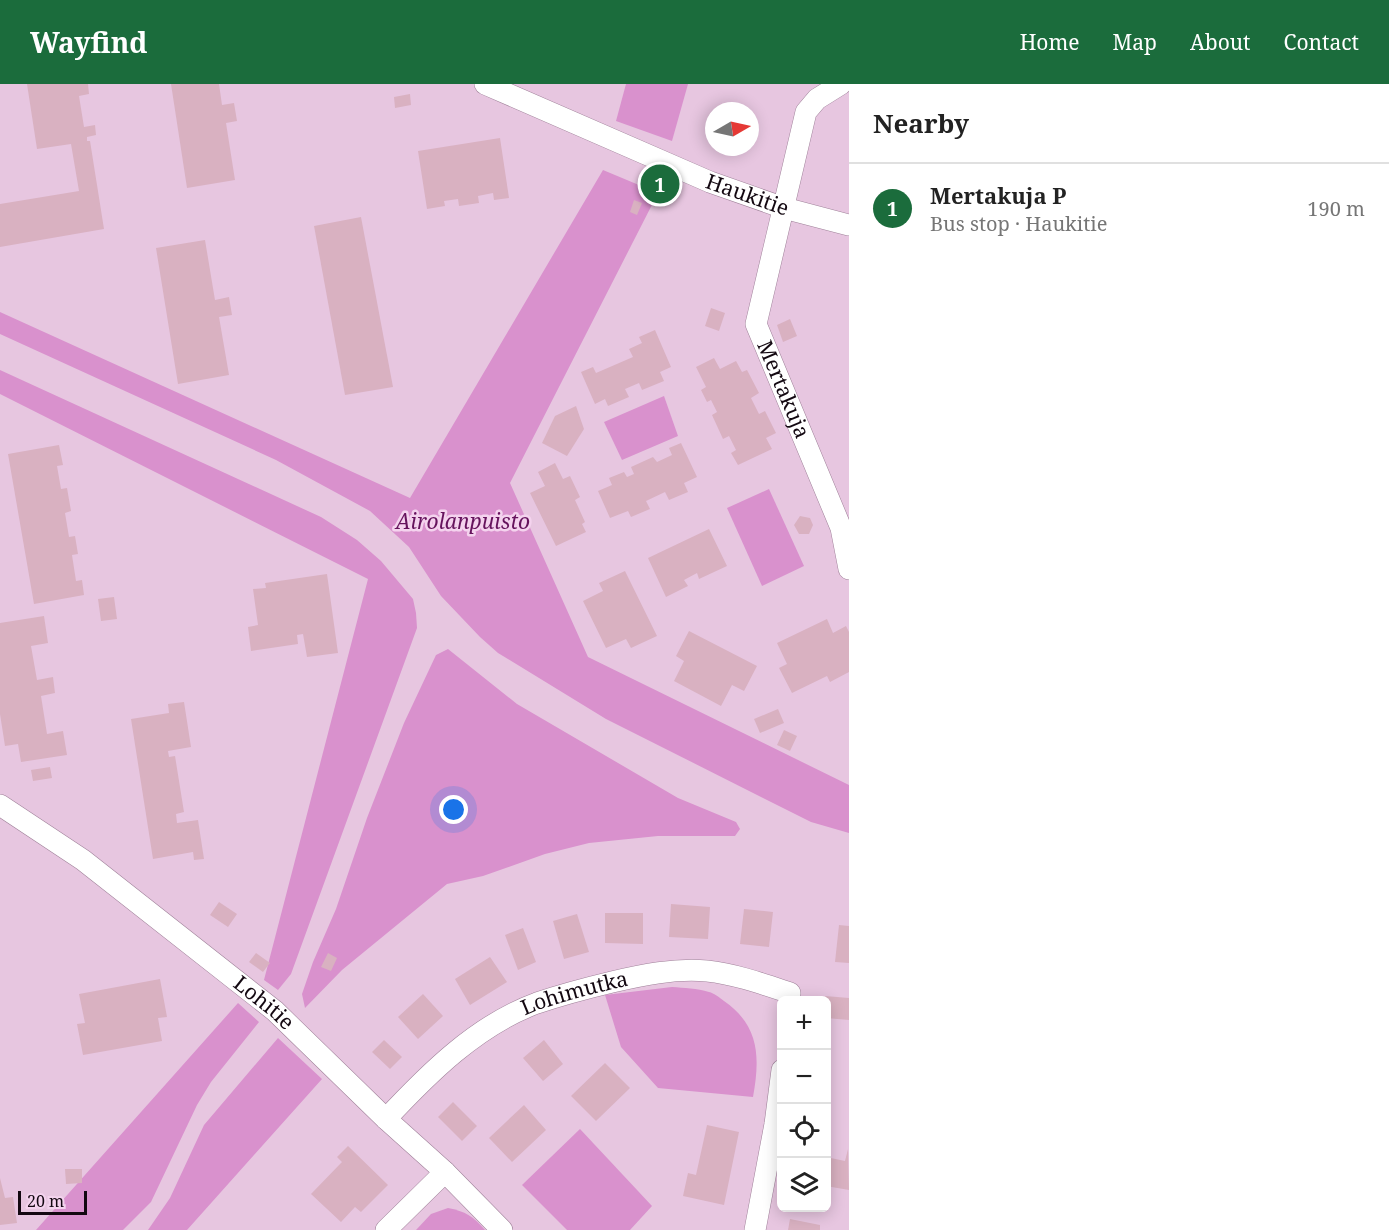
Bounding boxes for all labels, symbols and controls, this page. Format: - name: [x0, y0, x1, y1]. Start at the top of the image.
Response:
- text: Wayfind: [30, 23, 148, 61]
- text: Home: [1020, 28, 1080, 56]
- text: Map: [1113, 28, 1157, 56]
- text: About: [1190, 28, 1251, 56]
- text: Contact: [1284, 28, 1359, 56]
- north arrow: [705, 102, 759, 156]
- text: Nearby: [873, 105, 969, 141]
- pin: 1: [640, 162, 680, 206]
- street label: Haukitie: [702, 167, 793, 222]
- text: Mertakuja P: [930, 180, 1066, 210]
- text: 1: [887, 195, 898, 222]
- text: 190 m: [1307, 195, 1365, 222]
- text: Bus stop · Haukitie: [930, 210, 1107, 237]
- street label: Mertakuja: [751, 336, 817, 442]
- park label: Airolanpuisto: [394, 507, 530, 535]
- your location: [439, 795, 468, 824]
- street label: Lohimutka: [516, 964, 630, 1021]
- street label: Lohitie: [228, 969, 301, 1035]
- map controls: [777, 996, 831, 1212]
- button: +: [777, 996, 831, 1050]
- button: −: [777, 1050, 831, 1104]
- button: locate: [777, 1104, 831, 1158]
- button: layers: [777, 1158, 831, 1212]
- scale bar: [18, 1188, 87, 1216]
- text: 20 m: [27, 1190, 64, 1212]

